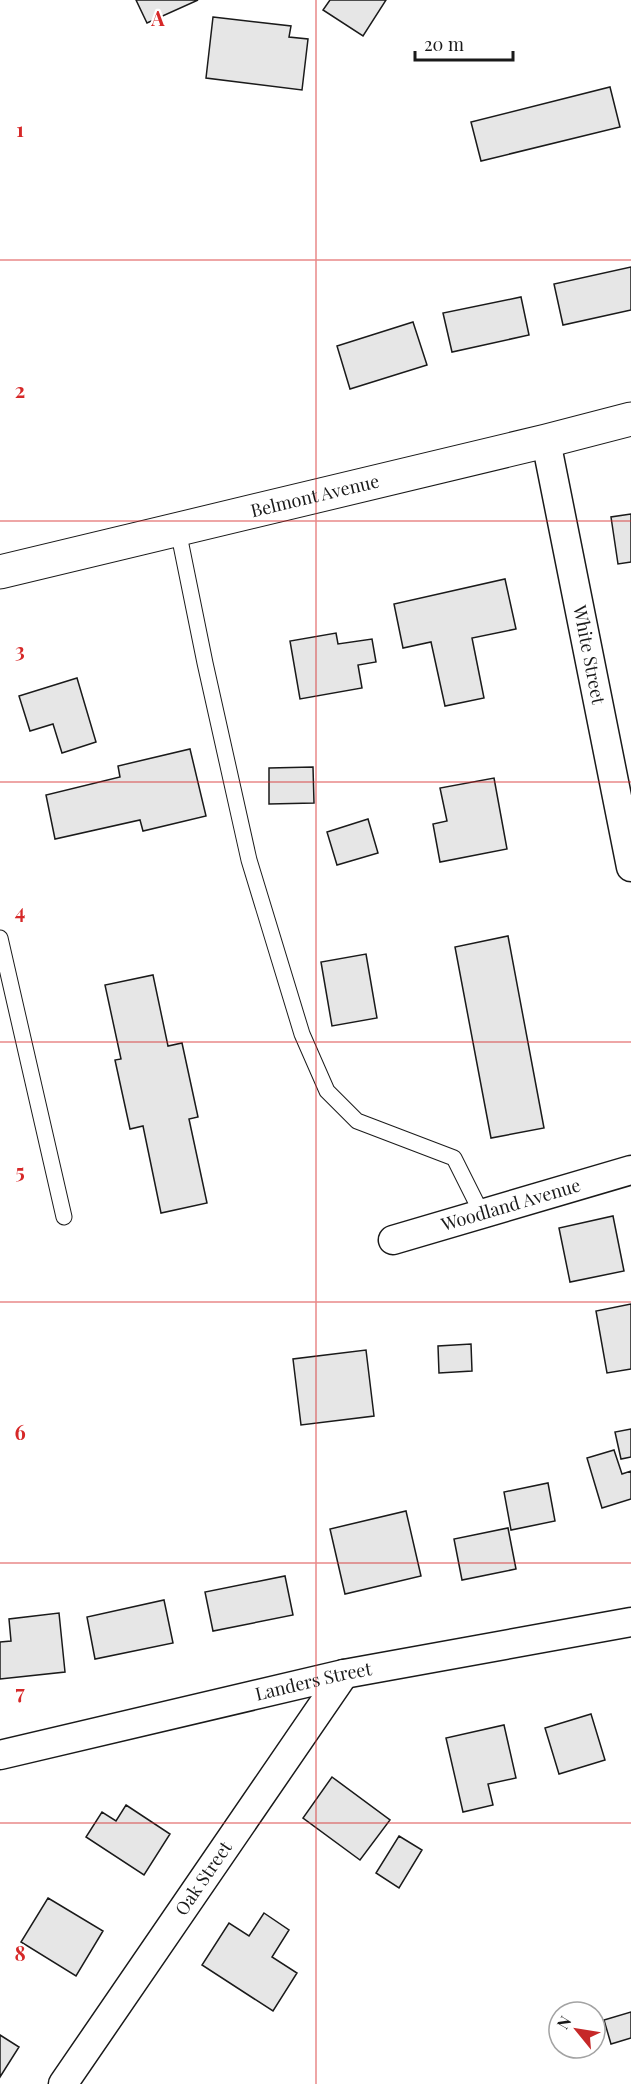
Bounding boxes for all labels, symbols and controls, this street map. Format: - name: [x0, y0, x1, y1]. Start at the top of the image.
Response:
- text: A: [150, 4, 165, 31]
- scale bar: [415, 24, 512, 62]
- text: 20 m: [424, 32, 464, 56]
- text: 1: [16, 115, 24, 142]
- text: 2: [15, 376, 25, 403]
- street label: Belmont Avenue: [248, 468, 382, 522]
- street label: White Street: [568, 602, 611, 707]
- text: 3: [15, 636, 25, 663]
- text: 4: [15, 897, 25, 924]
- text: 5: [15, 1157, 25, 1184]
- street label: Woodland Avenue: [437, 1173, 583, 1236]
- text: 6: [14, 1418, 26, 1445]
- street label: Landers Street: [253, 1656, 374, 1706]
- text: 7: [15, 1678, 25, 1705]
- street label: Oak Street: [169, 1836, 237, 1920]
- text: 8: [14, 1939, 26, 1966]
- north arrow: [547, 2000, 607, 2060]
- text: N: [552, 2012, 576, 2033]

